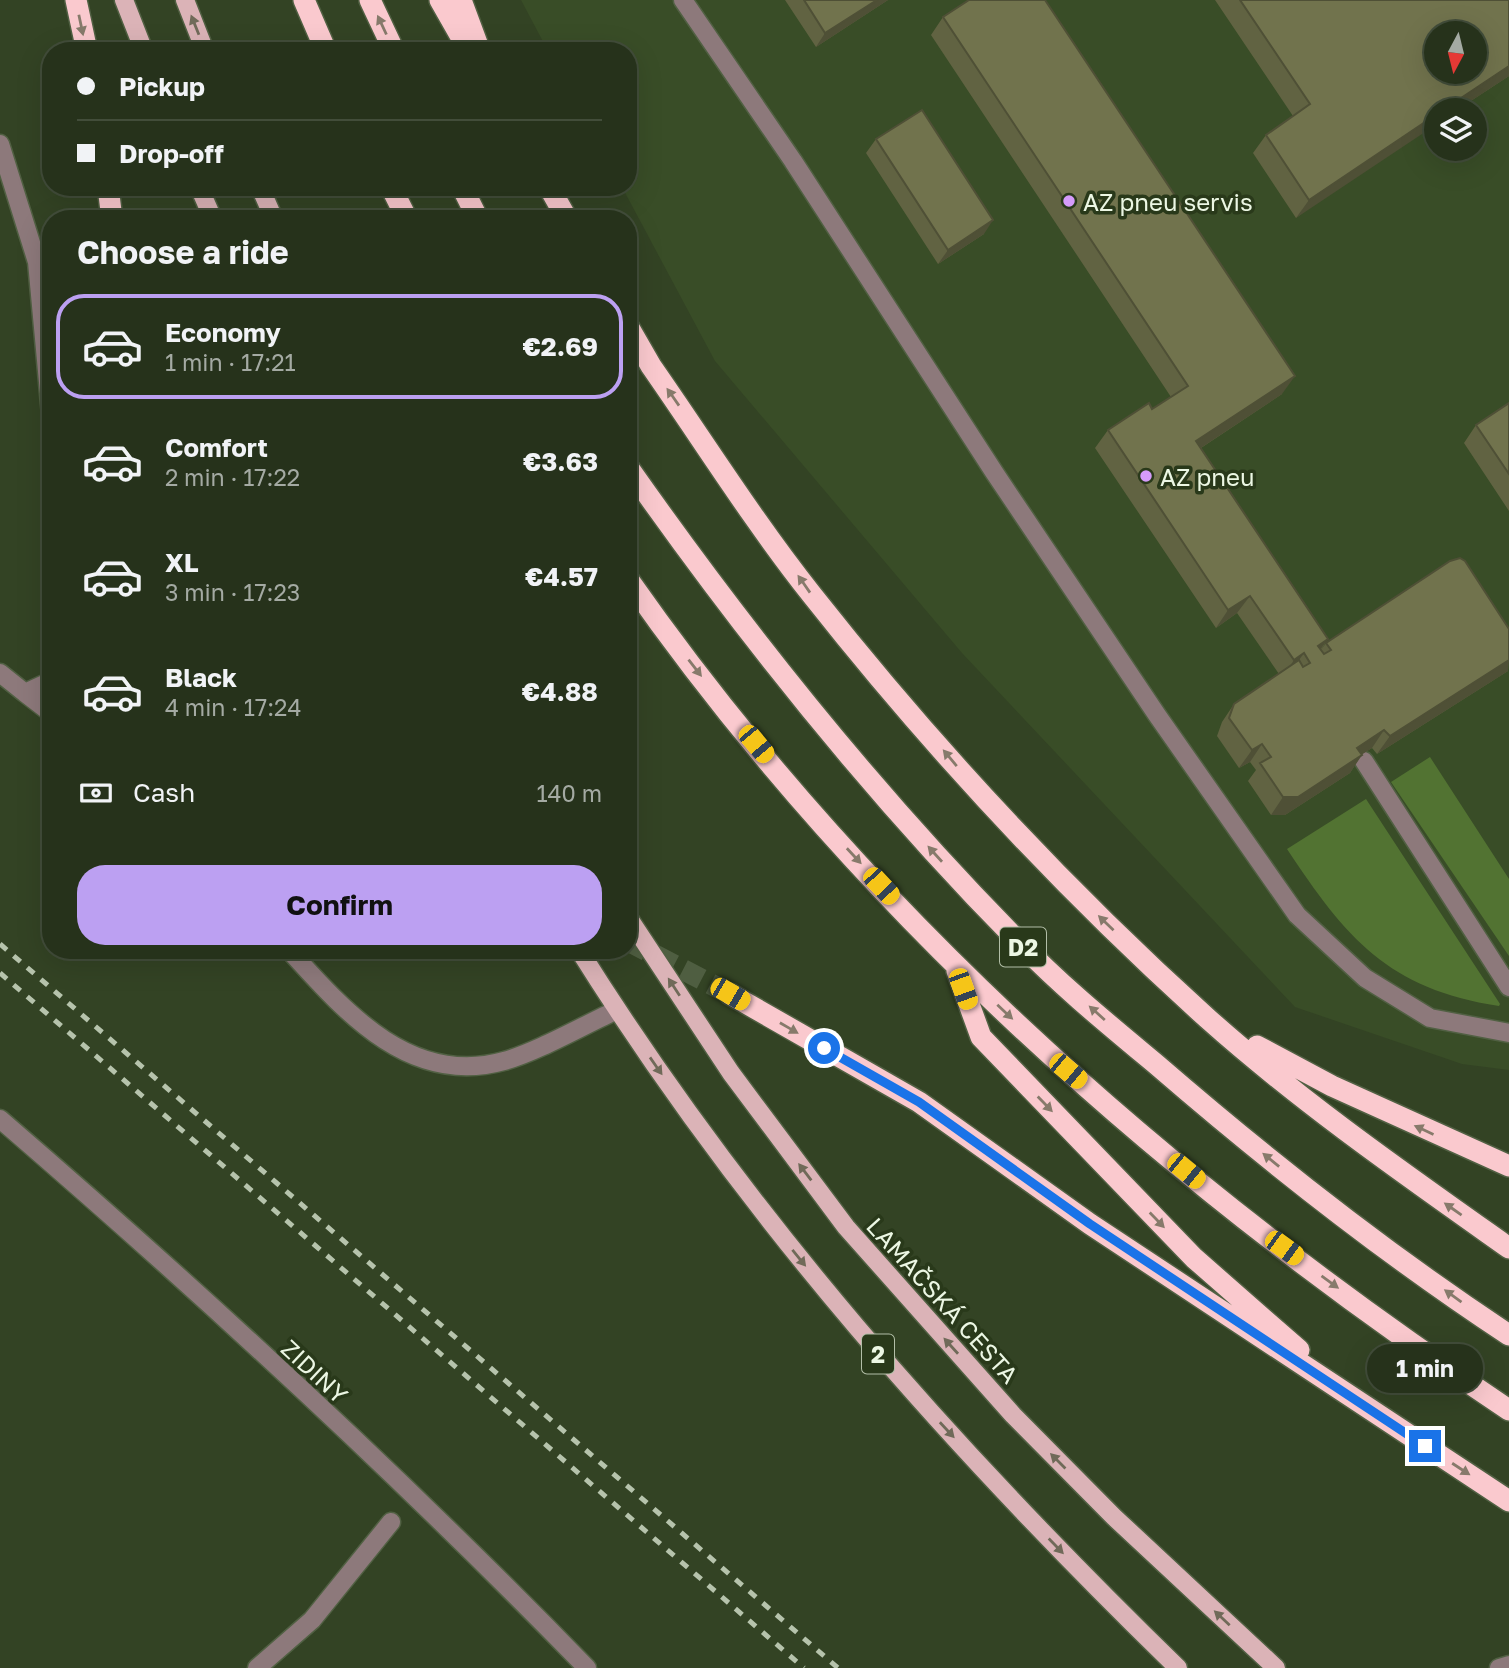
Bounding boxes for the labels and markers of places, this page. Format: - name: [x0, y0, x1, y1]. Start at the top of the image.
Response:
- place label: AZ pneu servis: [1083, 187, 1253, 216]
- marker: AZ pneu servis: [1061, 193, 1077, 209]
- place label: AZ pneu: [1160, 462, 1254, 491]
- marker: AZ pneu: [1138, 468, 1154, 484]

